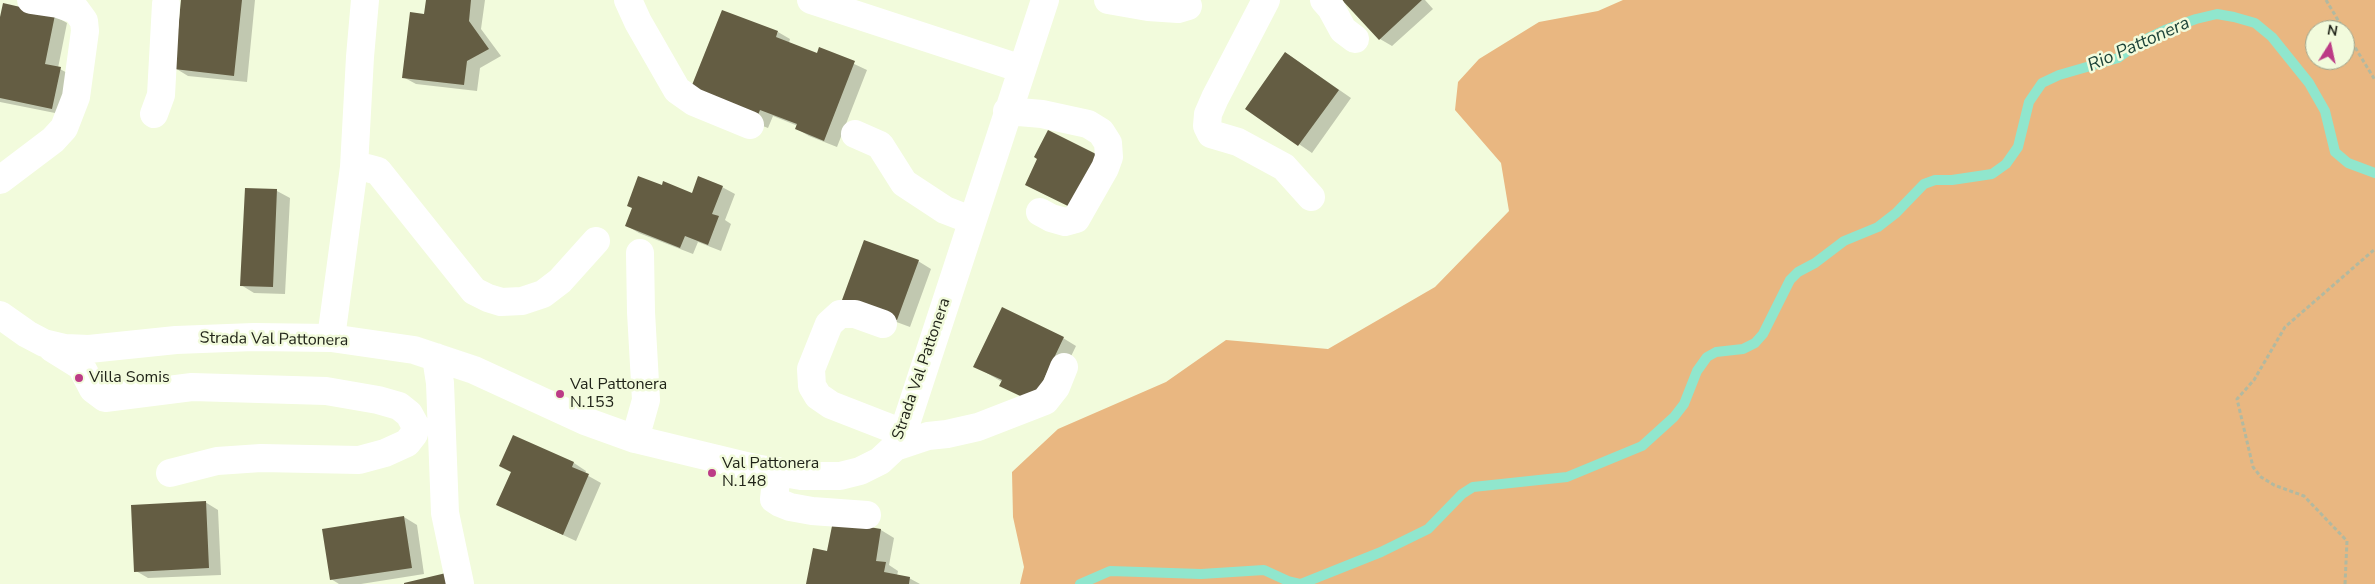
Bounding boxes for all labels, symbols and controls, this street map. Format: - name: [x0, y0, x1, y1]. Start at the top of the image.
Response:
- water label: Rio Pattonera: [2085, 13, 2193, 77]
- north arrow: [2305, 20, 2355, 70]
- text: N: [2326, 20, 2339, 41]
- street label: Strada Val Pattonera: [889, 296, 955, 442]
- street label: Strada Val Pattonera: [200, 329, 348, 351]
- place label: Villa Somis: [89, 368, 170, 388]
- marker: Villa Somis: [73, 372, 85, 384]
- place label: Val Pattonera N.153: [570, 375, 667, 413]
- marker: Val Pattonera N.153: [554, 388, 566, 400]
- place label: Val Pattonera N.148: [722, 454, 819, 492]
- marker: Val Pattonera N.148: [706, 467, 718, 479]

